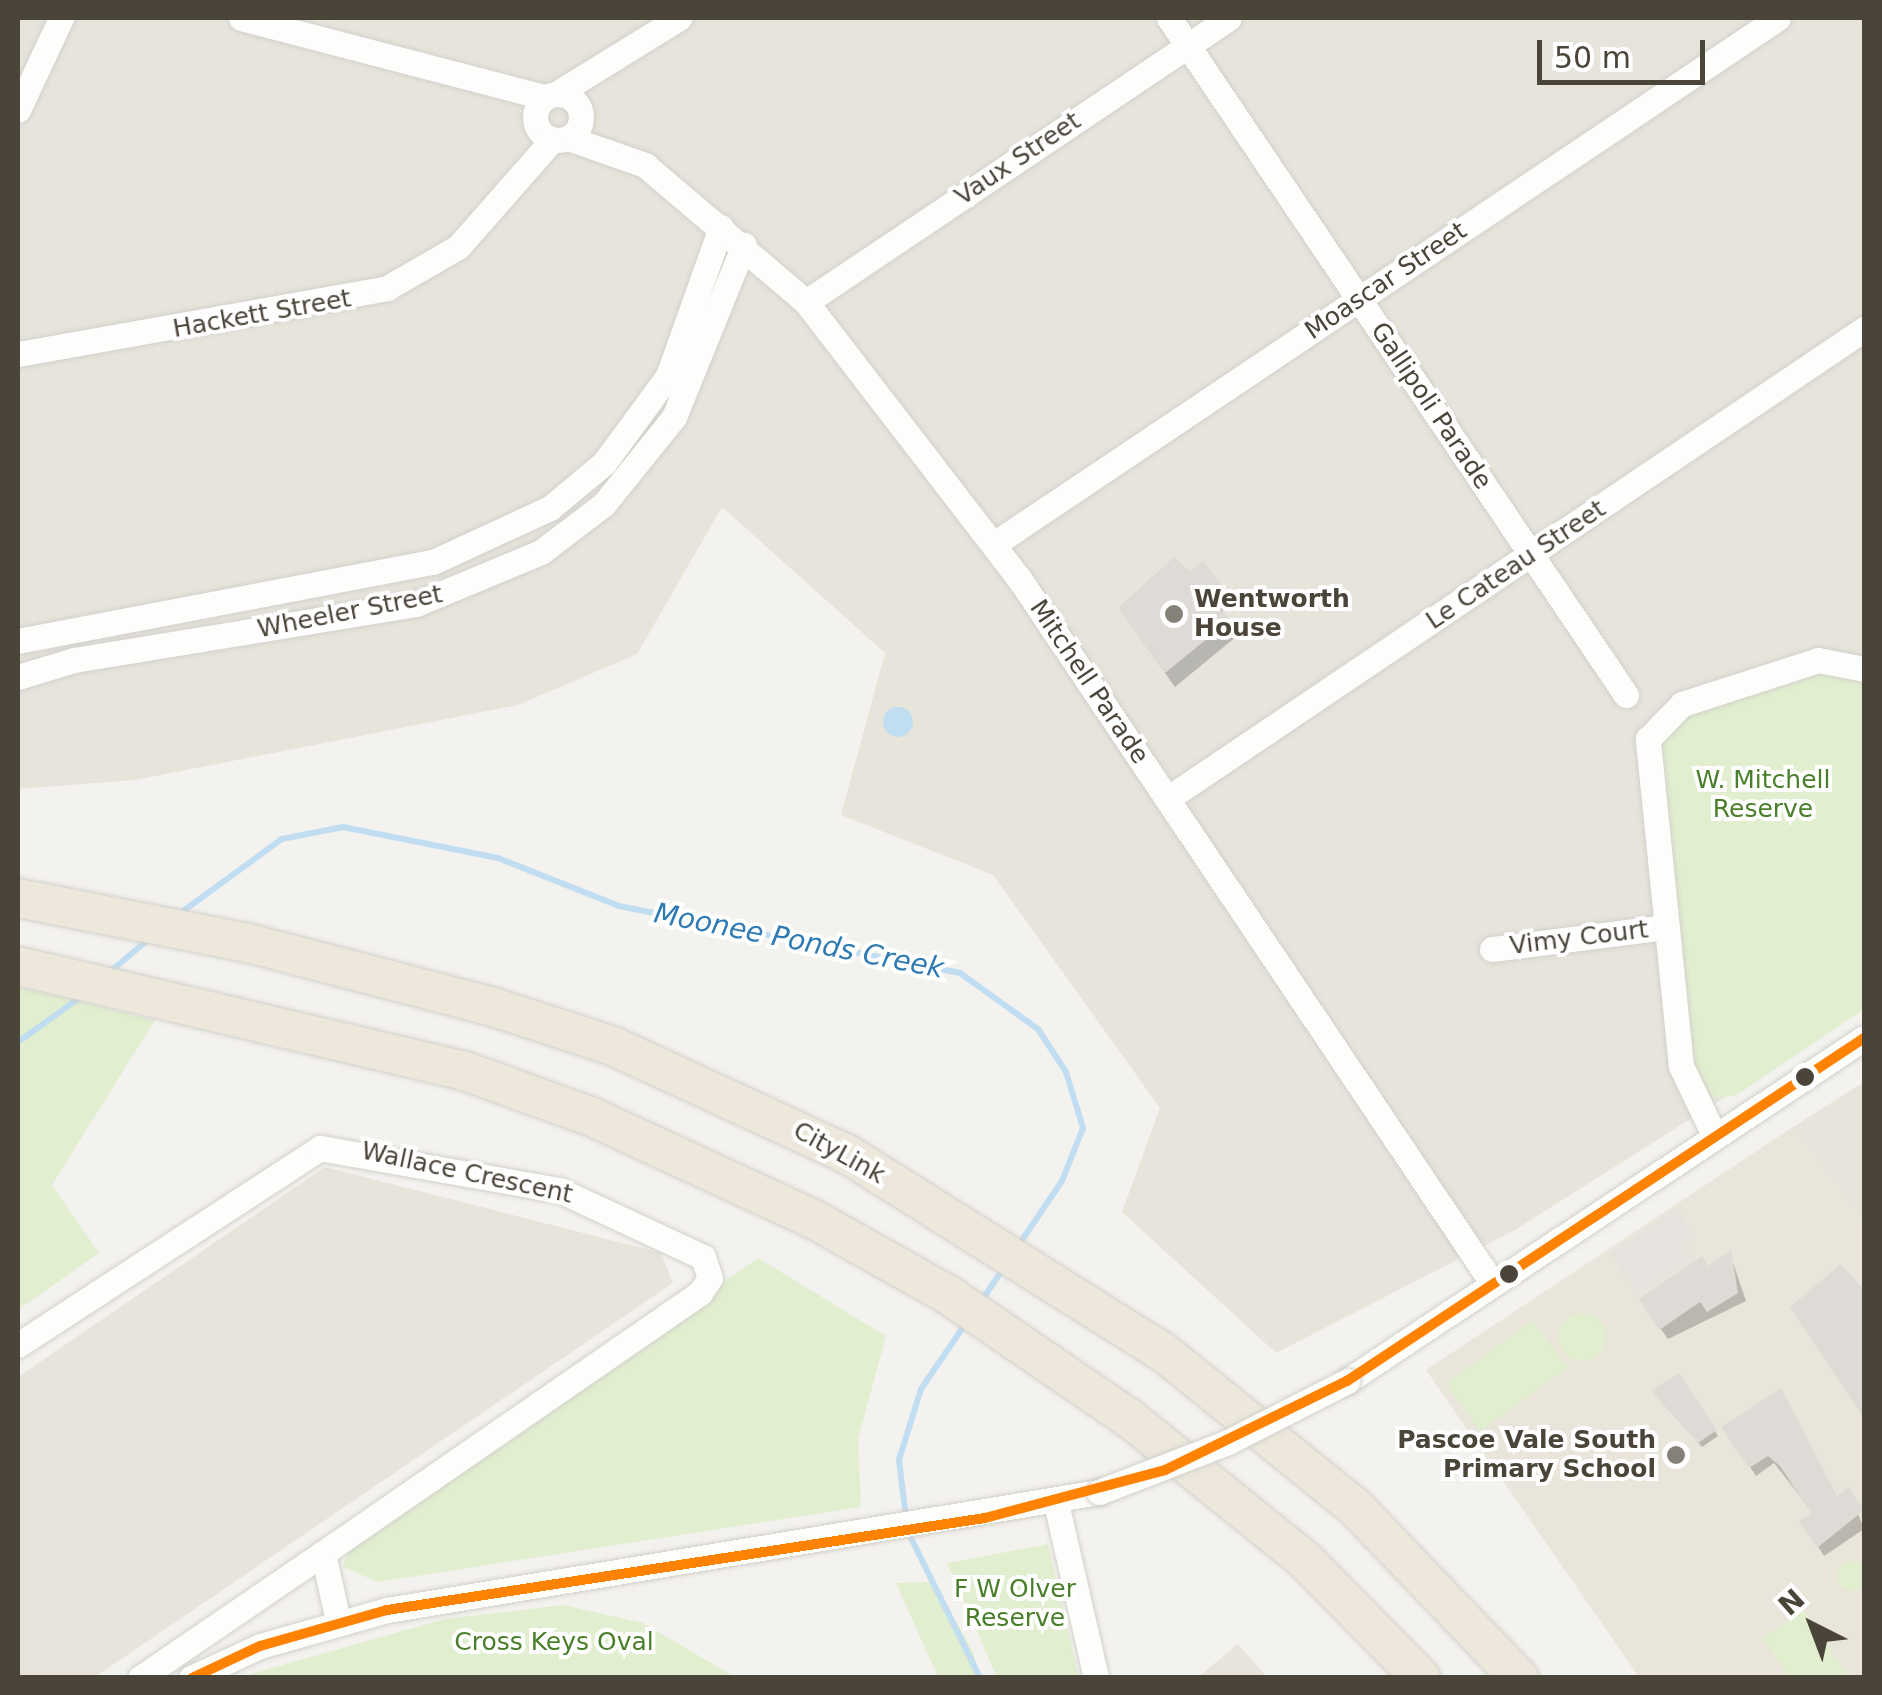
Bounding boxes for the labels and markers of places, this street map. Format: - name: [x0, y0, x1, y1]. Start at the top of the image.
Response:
- place label: Wentworth House: [1194, 585, 1350, 644]
- marker: Wentworth House: [1163, 603, 1185, 625]
- unlabelled marker: [1795, 1067, 1815, 1087]
- unlabelled marker: [1499, 1264, 1519, 1284]
- place label: Pascoe Vale South Primary School: [1397, 1426, 1656, 1485]
- marker: Pascoe Vale South Primary School: [1665, 1444, 1687, 1466]

